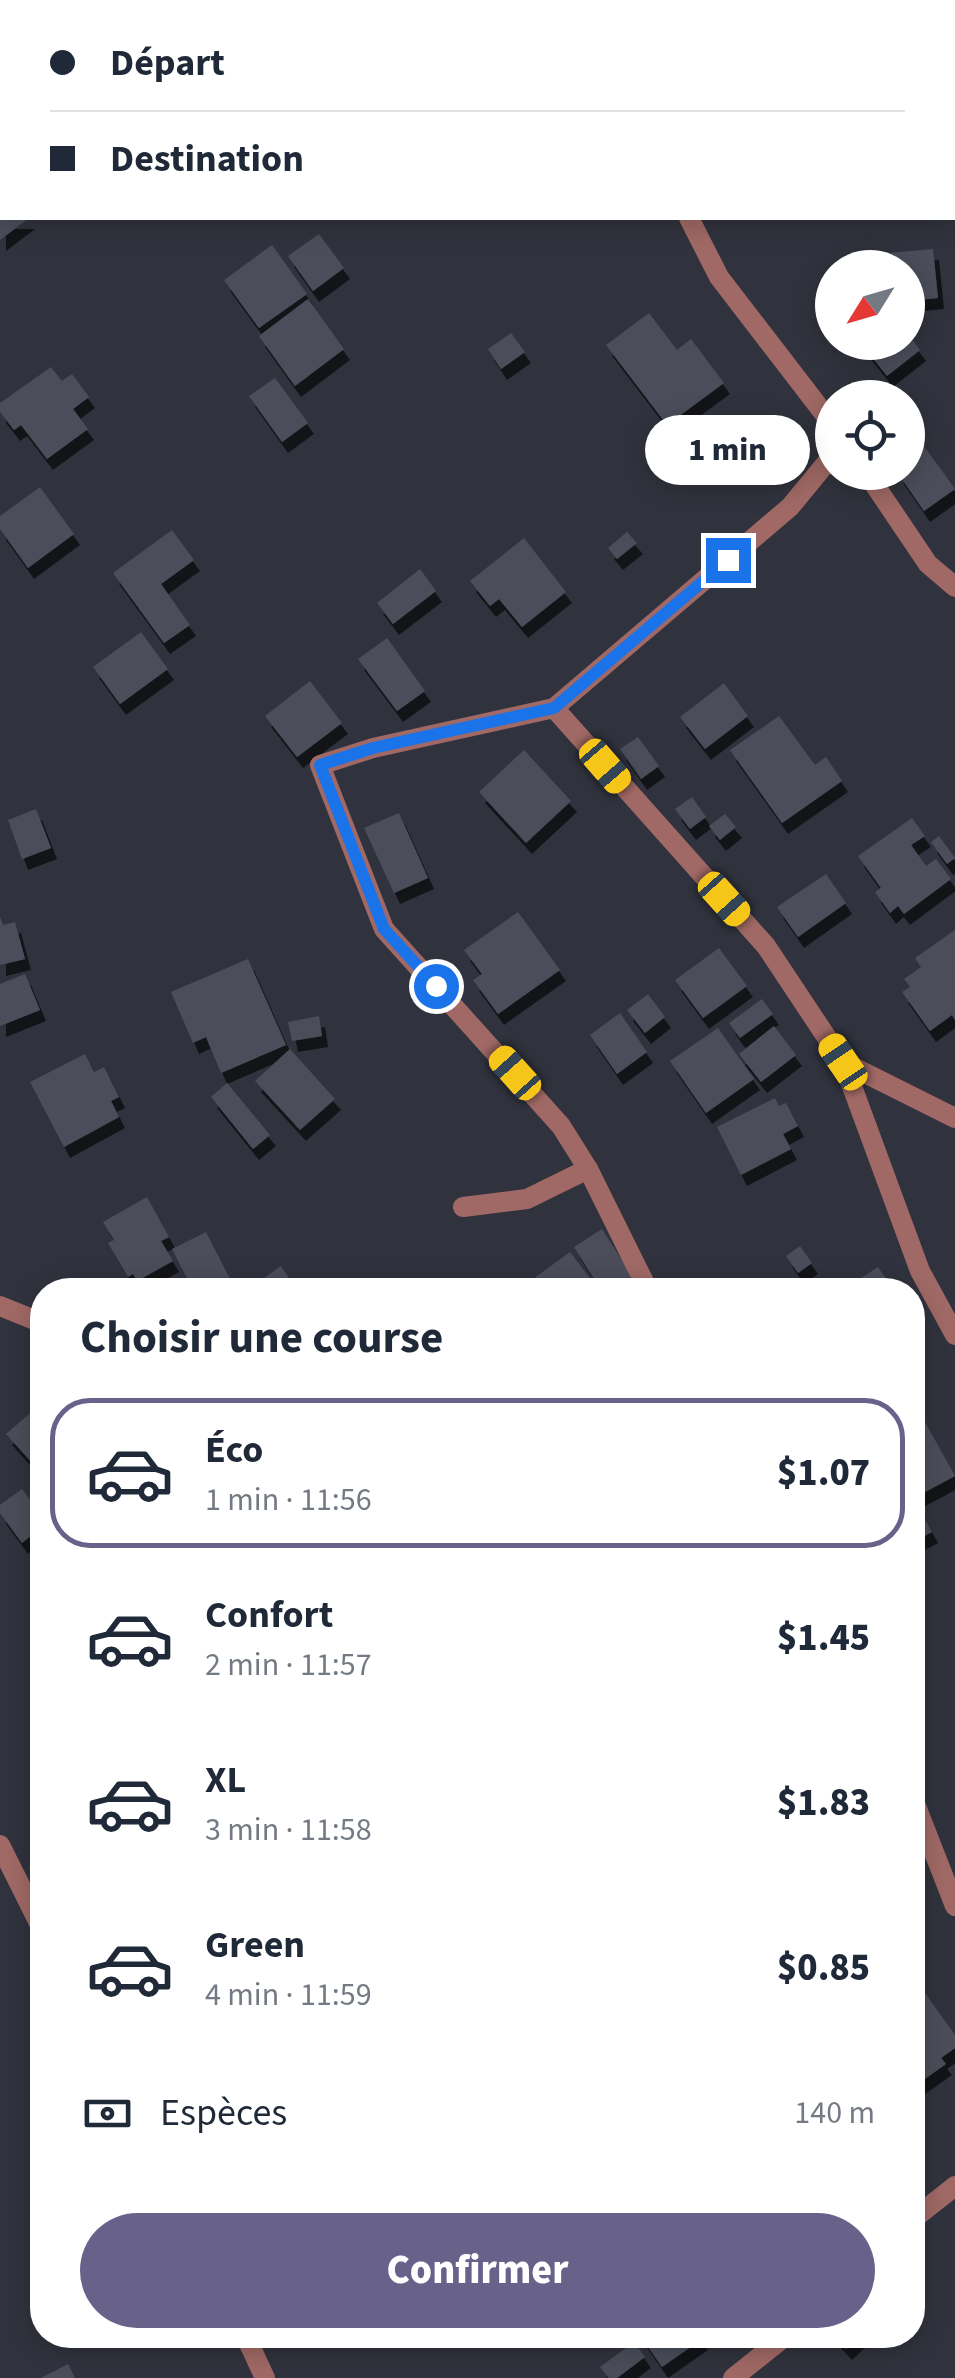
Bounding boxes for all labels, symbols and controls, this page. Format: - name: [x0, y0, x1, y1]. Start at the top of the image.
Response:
- text: Départ: [110, 36, 225, 90]
- text: Destination: [110, 132, 304, 186]
- north arrow: [815, 250, 925, 360]
- map controls: [815, 250, 925, 490]
- button: locate: [815, 380, 925, 490]
- callout: 1 min: [646, 415, 810, 485]
- text: 1 min: [688, 427, 767, 473]
- route end: [706, 538, 751, 583]
- car: [574, 734, 636, 798]
- car: [693, 867, 755, 931]
- route start: [414, 964, 459, 1009]
- car: [814, 1029, 872, 1095]
- car: [484, 1041, 546, 1105]
- text: Choisir une course: [80, 1306, 443, 1370]
- text: Éco: [205, 1423, 263, 1477]
- icon: car: [85, 1428, 175, 1518]
- text: $1.07: [777, 1446, 870, 1500]
- text: 1 min · 11:56: [205, 1477, 372, 1523]
- text: Confort: [205, 1588, 333, 1642]
- icon: car: [85, 1593, 175, 1683]
- text: $1.45: [777, 1611, 870, 1665]
- text: 2 min · 11:57: [205, 1642, 372, 1688]
- text: XL: [205, 1753, 246, 1807]
- icon: car: [85, 1758, 175, 1848]
- text: $1.83: [777, 1776, 870, 1830]
- text: 3 min · 11:58: [205, 1807, 372, 1853]
- text: Green: [205, 1918, 305, 1972]
- icon: car: [85, 1923, 175, 2013]
- text: $0.85: [777, 1941, 870, 1995]
- text: 4 min · 11:59: [205, 1972, 372, 2018]
- icon: cash: [80, 2086, 135, 2141]
- text: Espèces: [160, 2086, 287, 2140]
- text: 140 m: [794, 2090, 875, 2136]
- button: Confirmer: [80, 2213, 875, 2328]

